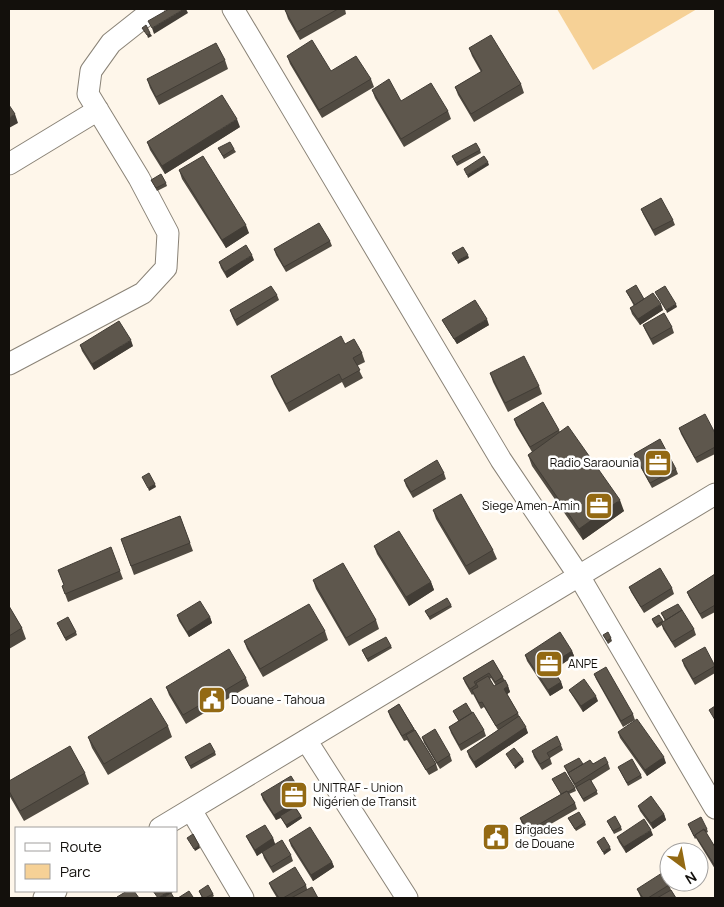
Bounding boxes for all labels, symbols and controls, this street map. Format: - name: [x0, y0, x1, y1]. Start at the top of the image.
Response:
- office icon: Radio Saraounia: [643, 448, 673, 478]
- place label: Radio Saraounia: [550, 454, 639, 471]
- office icon: Siege Amen-Amin: [584, 491, 614, 521]
- place label: Siege Amen-Amin: [482, 497, 580, 514]
- office icon: ANPE: [534, 649, 564, 679]
- place label: ANPE: [568, 655, 598, 672]
- public building icon: Douane - Tahoua: [197, 685, 227, 715]
- place label: Douane - Tahoua: [231, 691, 325, 708]
- place label: UNITRAF - Union Nigérien de Transit: [313, 779, 417, 810]
- office icon: UNITRAF - Union Nigérien de Transit: [279, 780, 309, 810]
- place label: Brigades de Douane: [515, 821, 575, 852]
- public building icon: Brigades de Douane: [481, 822, 511, 852]
- legend: [15, 827, 178, 892]
- text: Route: [60, 836, 102, 857]
- north arrow: [659, 842, 709, 892]
- text: Parc: [60, 861, 91, 882]
- text: N: [682, 868, 700, 889]

